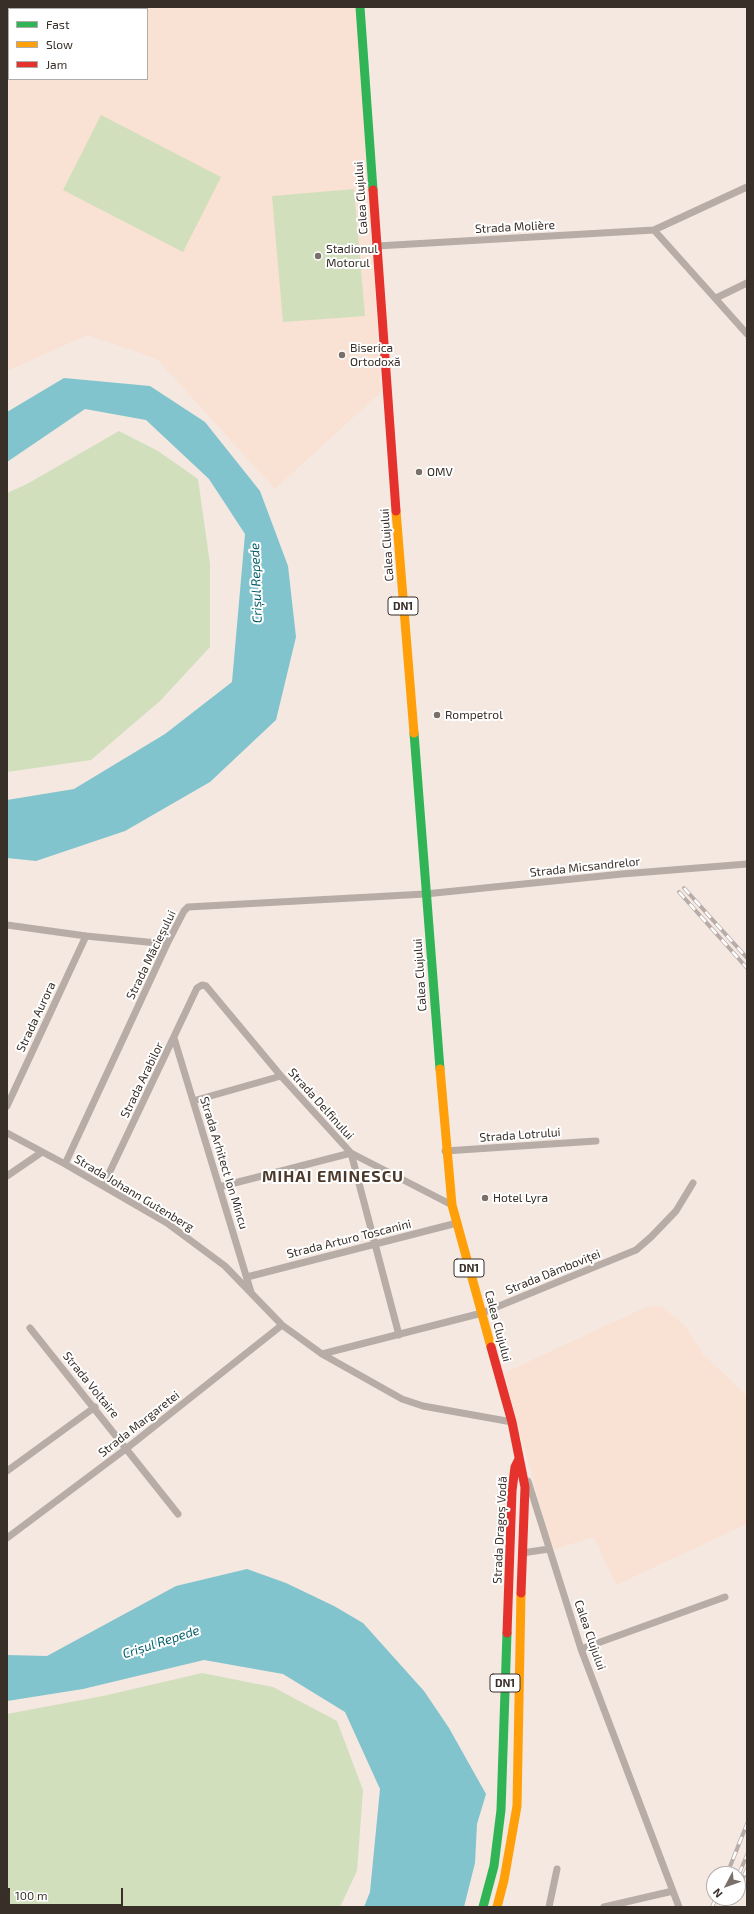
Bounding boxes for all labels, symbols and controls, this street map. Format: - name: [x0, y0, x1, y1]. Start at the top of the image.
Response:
- legend: [8, 8, 148, 80]
- text: Fast: [46, 17, 69, 31]
- text: Slow: [46, 37, 73, 51]
- text: Jam: [46, 57, 67, 71]
- street label: Calea Clujului: [351, 161, 371, 235]
- street label: Strada Molière: [475, 218, 555, 236]
- place label: Stadionul Motorul: [326, 242, 378, 270]
- marker: Stadionul Motorul: [313, 251, 323, 261]
- place label: Biserica Ortodoxă: [350, 341, 401, 369]
- marker: Biserica Ortodoxă: [337, 350, 347, 360]
- place label: OMV: [427, 465, 453, 479]
- marker: OMV: [414, 467, 424, 477]
- street label: Calea Clujului: [377, 508, 397, 582]
- water label: Crișul Repede: [247, 543, 265, 623]
- road number: DN1: [388, 597, 418, 615]
- place label: Rompetrol: [445, 708, 503, 722]
- marker: Rompetrol: [432, 710, 442, 720]
- street label: Strada Micsandrelor: [529, 854, 641, 880]
- street label: Strada Măcieșului: [123, 908, 179, 1002]
- street label: Calea Clujului: [410, 938, 430, 1012]
- street label: Strada Aurora: [13, 980, 59, 1054]
- street label: Strada Arabilor: [117, 1040, 167, 1120]
- street label: Strada Delfinului: [285, 1065, 357, 1143]
- street label: Strada Arhitect Ion Mincu: [197, 1095, 251, 1231]
- street label: Strada Lotrului: [479, 1125, 561, 1145]
- street label: Strada Johann Gutenberg: [72, 1152, 196, 1234]
- district label: MIHAI EMINESCU: [262, 1167, 404, 1187]
- place label: Hotel Lyra: [493, 1191, 548, 1205]
- marker: Hotel Lyra: [480, 1193, 490, 1203]
- street label: Strada Arturo Toscanini: [285, 1217, 413, 1261]
- street label: Strada Dâmboviței: [504, 1246, 602, 1298]
- road number: DN1: [454, 1259, 484, 1277]
- street label: Calea Clujului: [482, 1289, 514, 1363]
- street label: Strada Voltaire: [60, 1349, 122, 1421]
- street label: Strada Margaretei: [96, 1388, 182, 1460]
- street label: Strada Dragoș Vodă: [490, 1476, 510, 1584]
- street label: Calea Clujului: [571, 1598, 609, 1672]
- water label: Crișul Repede: [120, 1622, 202, 1662]
- road number: DN1: [490, 1674, 520, 1692]
- north arrow: [706, 1866, 746, 1906]
- scale bar: [10, 1880, 125, 1906]
- text: N: [710, 1886, 725, 1901]
- text: 100 m: [15, 1888, 47, 1902]

